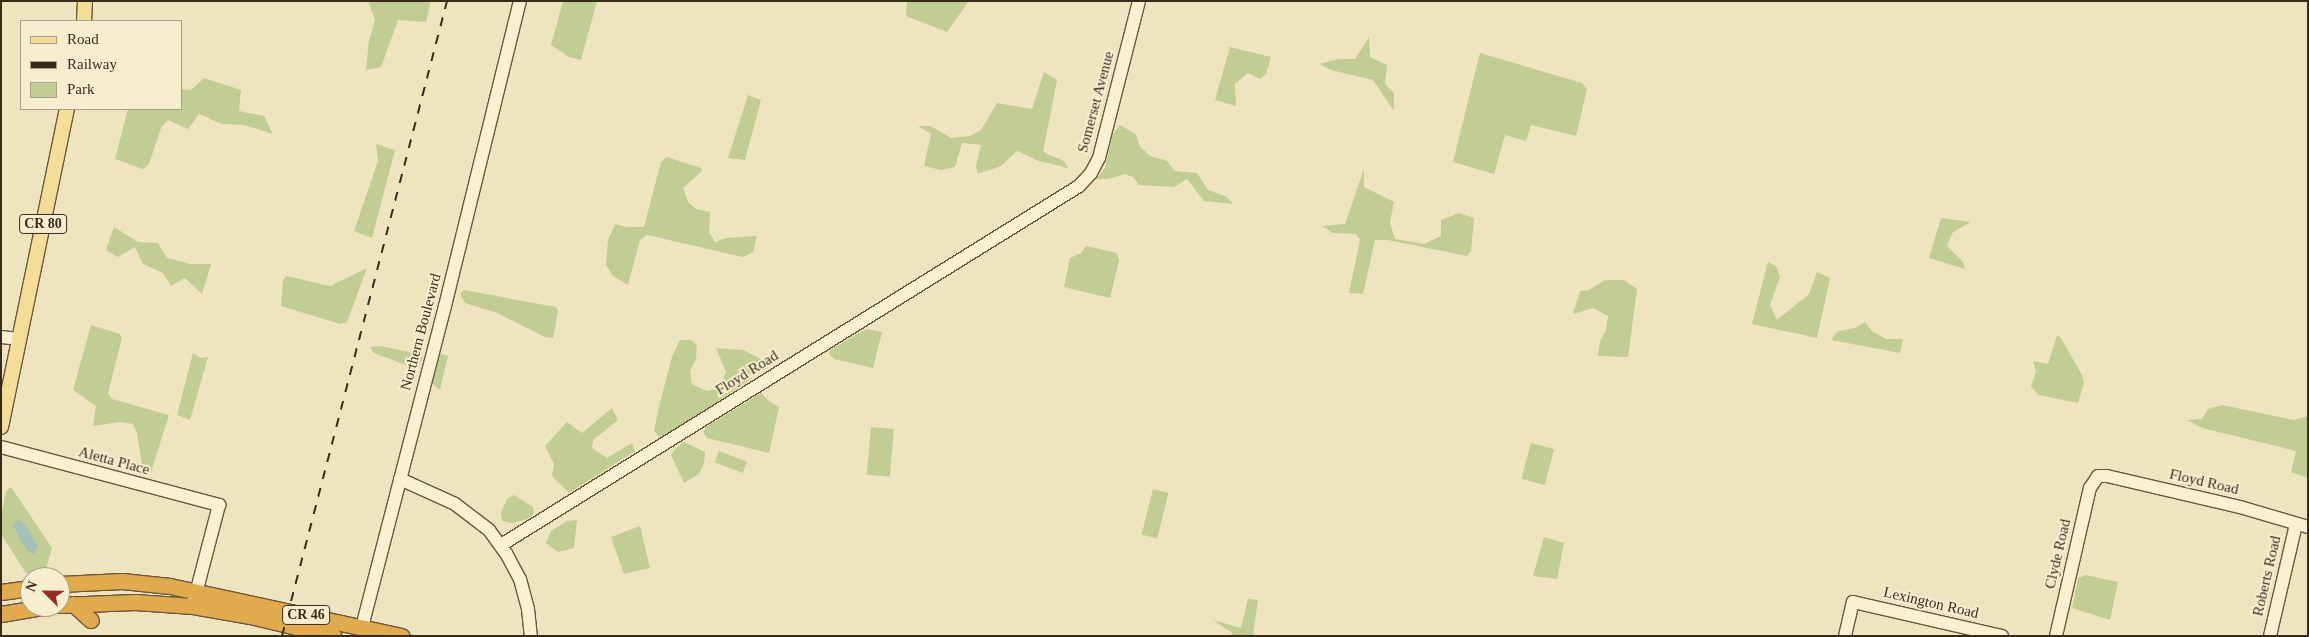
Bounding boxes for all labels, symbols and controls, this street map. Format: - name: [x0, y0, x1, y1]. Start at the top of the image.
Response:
- legend: [20, 20, 182, 110]
- text: Road: [67, 31, 99, 47]
- street label: Somerset Avenue: [1074, 49, 1118, 155]
- text: Railway: [67, 56, 117, 72]
- text: Park: [67, 81, 95, 97]
- road number: CR 80: [18, 212, 68, 235]
- street label: Northern Boulevard: [397, 272, 445, 392]
- street label: Floyd Road: [712, 347, 782, 399]
- street label: Aletta Place: [76, 443, 152, 479]
- street label: Floyd Road: [2168, 465, 2240, 499]
- street label: Clyde Road: [2041, 517, 2075, 591]
- street label: Roberts Road: [2249, 534, 2285, 618]
- north arrow: [20, 567, 70, 617]
- text: N: [23, 579, 41, 594]
- street label: Lexington Road: [1882, 583, 1980, 623]
- road number: CR 46: [281, 604, 331, 626]

